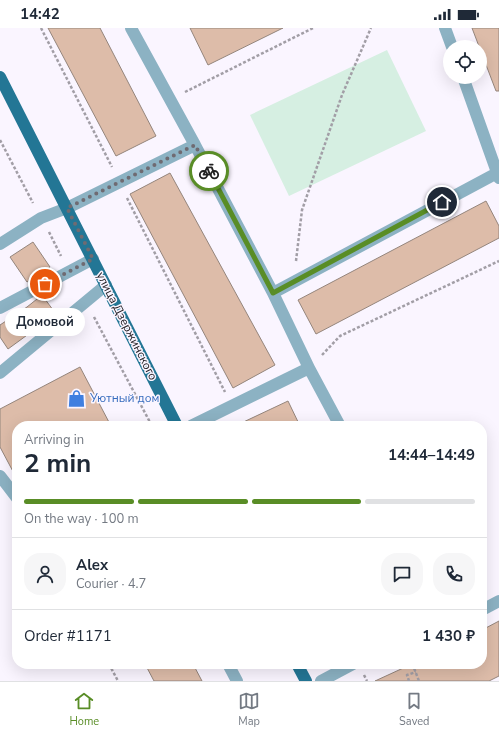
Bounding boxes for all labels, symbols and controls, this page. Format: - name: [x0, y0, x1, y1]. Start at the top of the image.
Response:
- text: 14:42: [20, 4, 60, 24]
- map controls: [443, 40, 487, 84]
- button: locate: [443, 40, 487, 84]
- courier: [189, 151, 229, 191]
- icon: bike: [198, 160, 220, 182]
- pin: [425, 185, 459, 219]
- icon: home: [431, 191, 453, 213]
- pin: [28, 267, 62, 301]
- street label: улица Дзержинского: [93, 269, 161, 383]
- icon: bag: [34, 273, 56, 295]
- callout: Домовой: [5, 308, 85, 336]
- text: Домовой: [16, 313, 74, 331]
- shop icon: Уютный дом: [67, 388, 87, 408]
- place label: Уютный дом: [89, 390, 159, 406]
- text: Arriving in: [24, 431, 84, 449]
- text: 14:44–14:49: [388, 445, 475, 465]
- text: 2 min: [24, 446, 91, 481]
- text: On the way · 100 m: [24, 510, 139, 528]
- button: person: [24, 553, 66, 595]
- button: chat: [381, 553, 423, 595]
- button: phone: [433, 553, 475, 595]
- text: Alex: [76, 555, 108, 575]
- text: Courier · 4.7: [76, 575, 146, 593]
- text: Order #1171: [24, 626, 112, 646]
- text: 1 430 ₽: [422, 626, 475, 646]
- tab: Home: [69, 690, 99, 729]
- tab: Map: [238, 690, 260, 729]
- tab: Saved: [399, 690, 430, 729]

